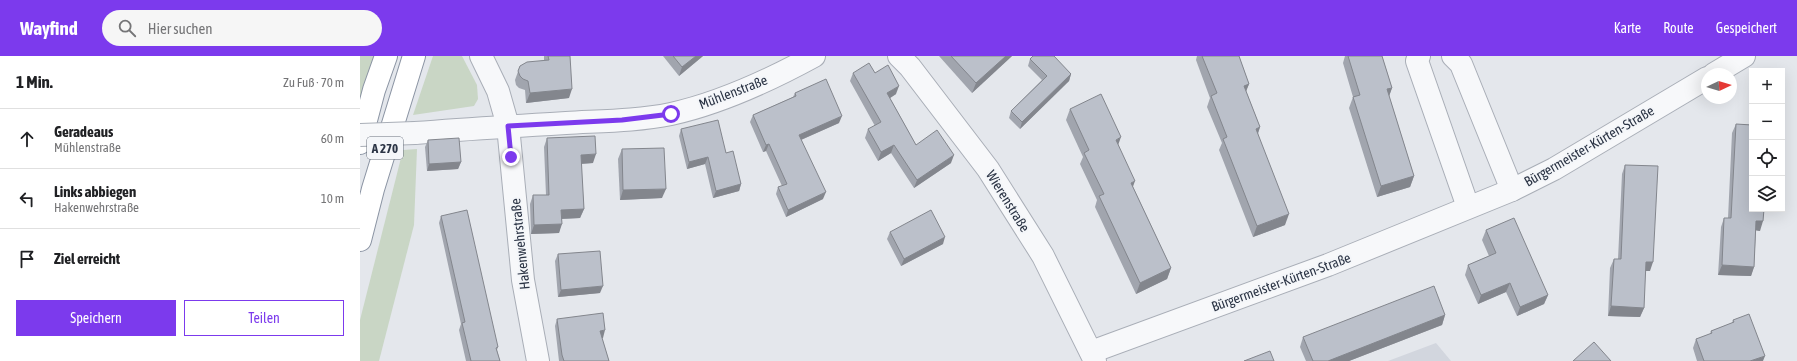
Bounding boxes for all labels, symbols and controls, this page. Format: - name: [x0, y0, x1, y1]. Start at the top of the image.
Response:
- search box: [102, 10, 382, 46]
- text: Wayfind: [20, 17, 78, 39]
- icon: search: [116, 17, 138, 39]
- text: Hier suchen: [148, 20, 213, 37]
- text: Karte: [1614, 20, 1641, 36]
- text: Route: [1663, 20, 1694, 36]
- text: Gespeichert: [1716, 20, 1777, 36]
- north arrow: [1701, 68, 1737, 104]
- map controls: [1749, 68, 1785, 212]
- button: +: [1749, 68, 1785, 104]
- text: 1 Min.: [16, 72, 53, 92]
- street label: Mühlenstraße: [697, 72, 769, 112]
- text: Zu Fuß · 70 m: [283, 75, 344, 90]
- street label: Bürgermeister-Kürten-Straße: [1521, 102, 1657, 190]
- button: −: [1749, 104, 1785, 140]
- route start: [662, 105, 680, 123]
- text: Geradeaus: [54, 123, 113, 140]
- icon: ahead: [16, 128, 38, 150]
- text: 60 m: [321, 131, 344, 146]
- road number: A 270: [367, 137, 403, 159]
- text: Mühlenstraße: [54, 140, 121, 155]
- button: locate: [1749, 140, 1785, 176]
- route end: [502, 148, 520, 166]
- street label: Wierenstraße: [983, 167, 1033, 235]
- button: layers: [1749, 176, 1785, 212]
- text: Links abbiegen: [54, 183, 136, 200]
- icon: left: [16, 188, 38, 210]
- text: 10 m: [321, 191, 344, 206]
- street label: Hakenwehrstraße: [507, 198, 533, 290]
- text: Hakenwehrstraße: [54, 200, 139, 215]
- icon: arrive: [16, 248, 38, 270]
- street label: Bürgermeister-Kürten-Straße: [1209, 249, 1353, 315]
- text: Ziel erreicht: [54, 250, 120, 267]
- button: Speichern: [16, 300, 176, 336]
- button: Teilen: [184, 300, 344, 336]

